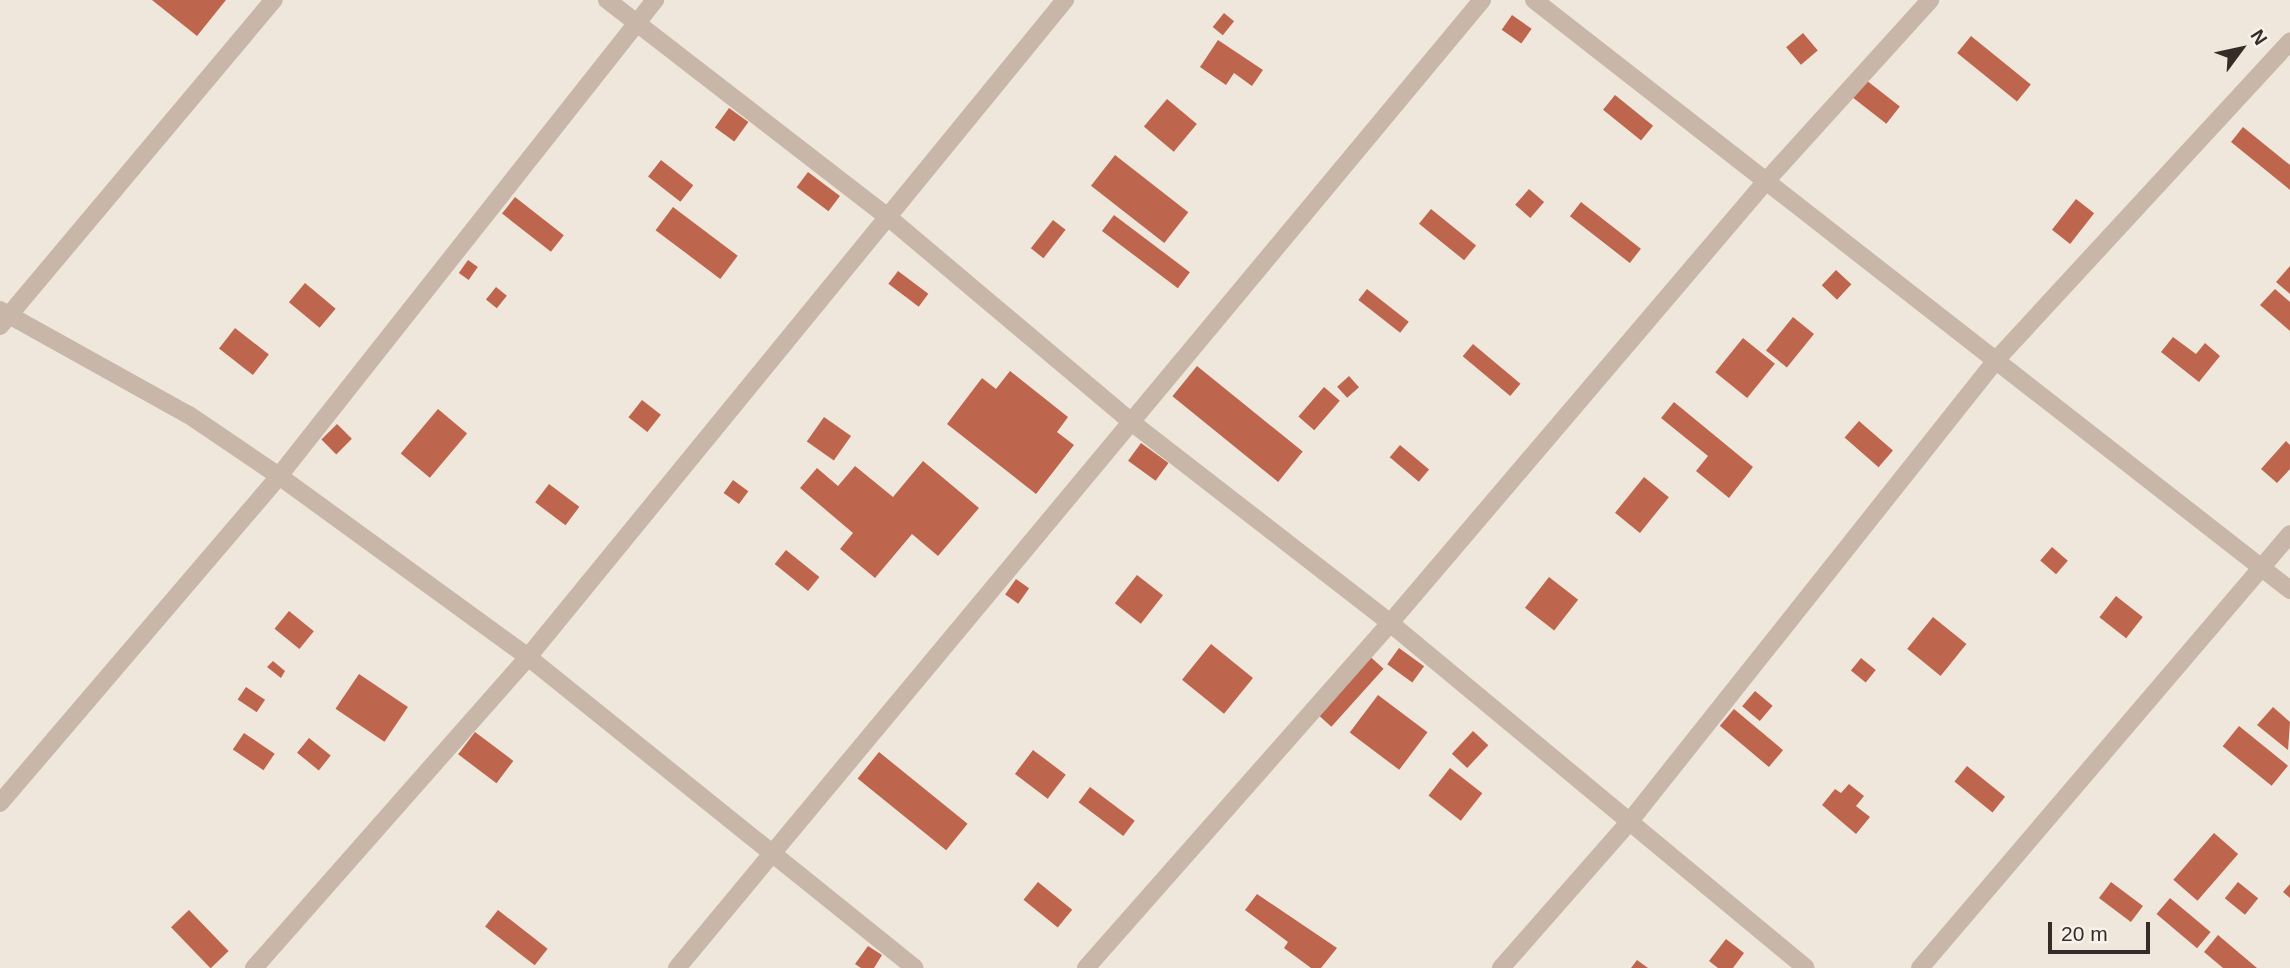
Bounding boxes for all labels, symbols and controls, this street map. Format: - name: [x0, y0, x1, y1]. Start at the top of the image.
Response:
- north arrow: [2206, 14, 2276, 84]
- text: N: [2246, 26, 2272, 49]
- scale bar: [2052, 908, 2154, 952]
- text: 20 m: [2061, 922, 2108, 945]

